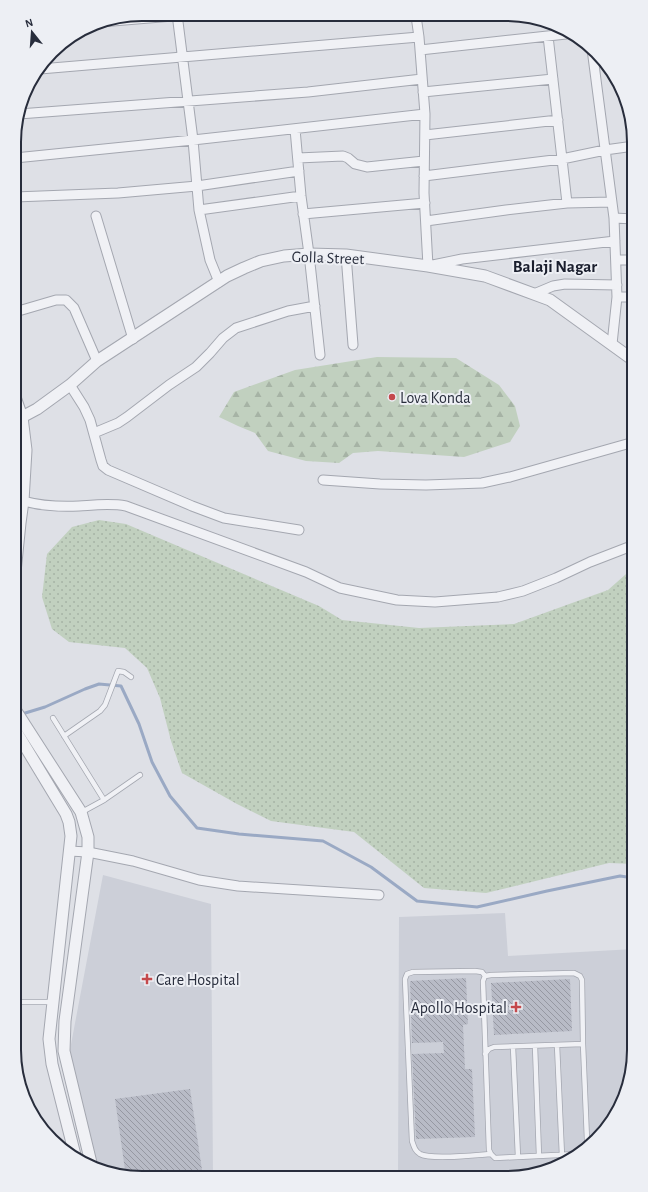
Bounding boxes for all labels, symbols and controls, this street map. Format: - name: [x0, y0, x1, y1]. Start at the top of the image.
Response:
- north arrow: [12, 12, 52, 52]
- text: N: [24, 17, 34, 29]
- street label: Golla Street: [291, 249, 365, 267]
- district label: Balaji Nagar: [513, 258, 597, 276]
- place label: Lova Konda: [400, 390, 471, 406]
- marker: Lova Konda: [387, 392, 397, 402]
- place label: Care Hospital: [156, 972, 240, 988]
- marker: Care Hospital: [141, 973, 153, 985]
- place label: Apollo Hospital: [411, 1000, 507, 1016]
- marker: Apollo Hospital: [510, 1001, 522, 1013]

